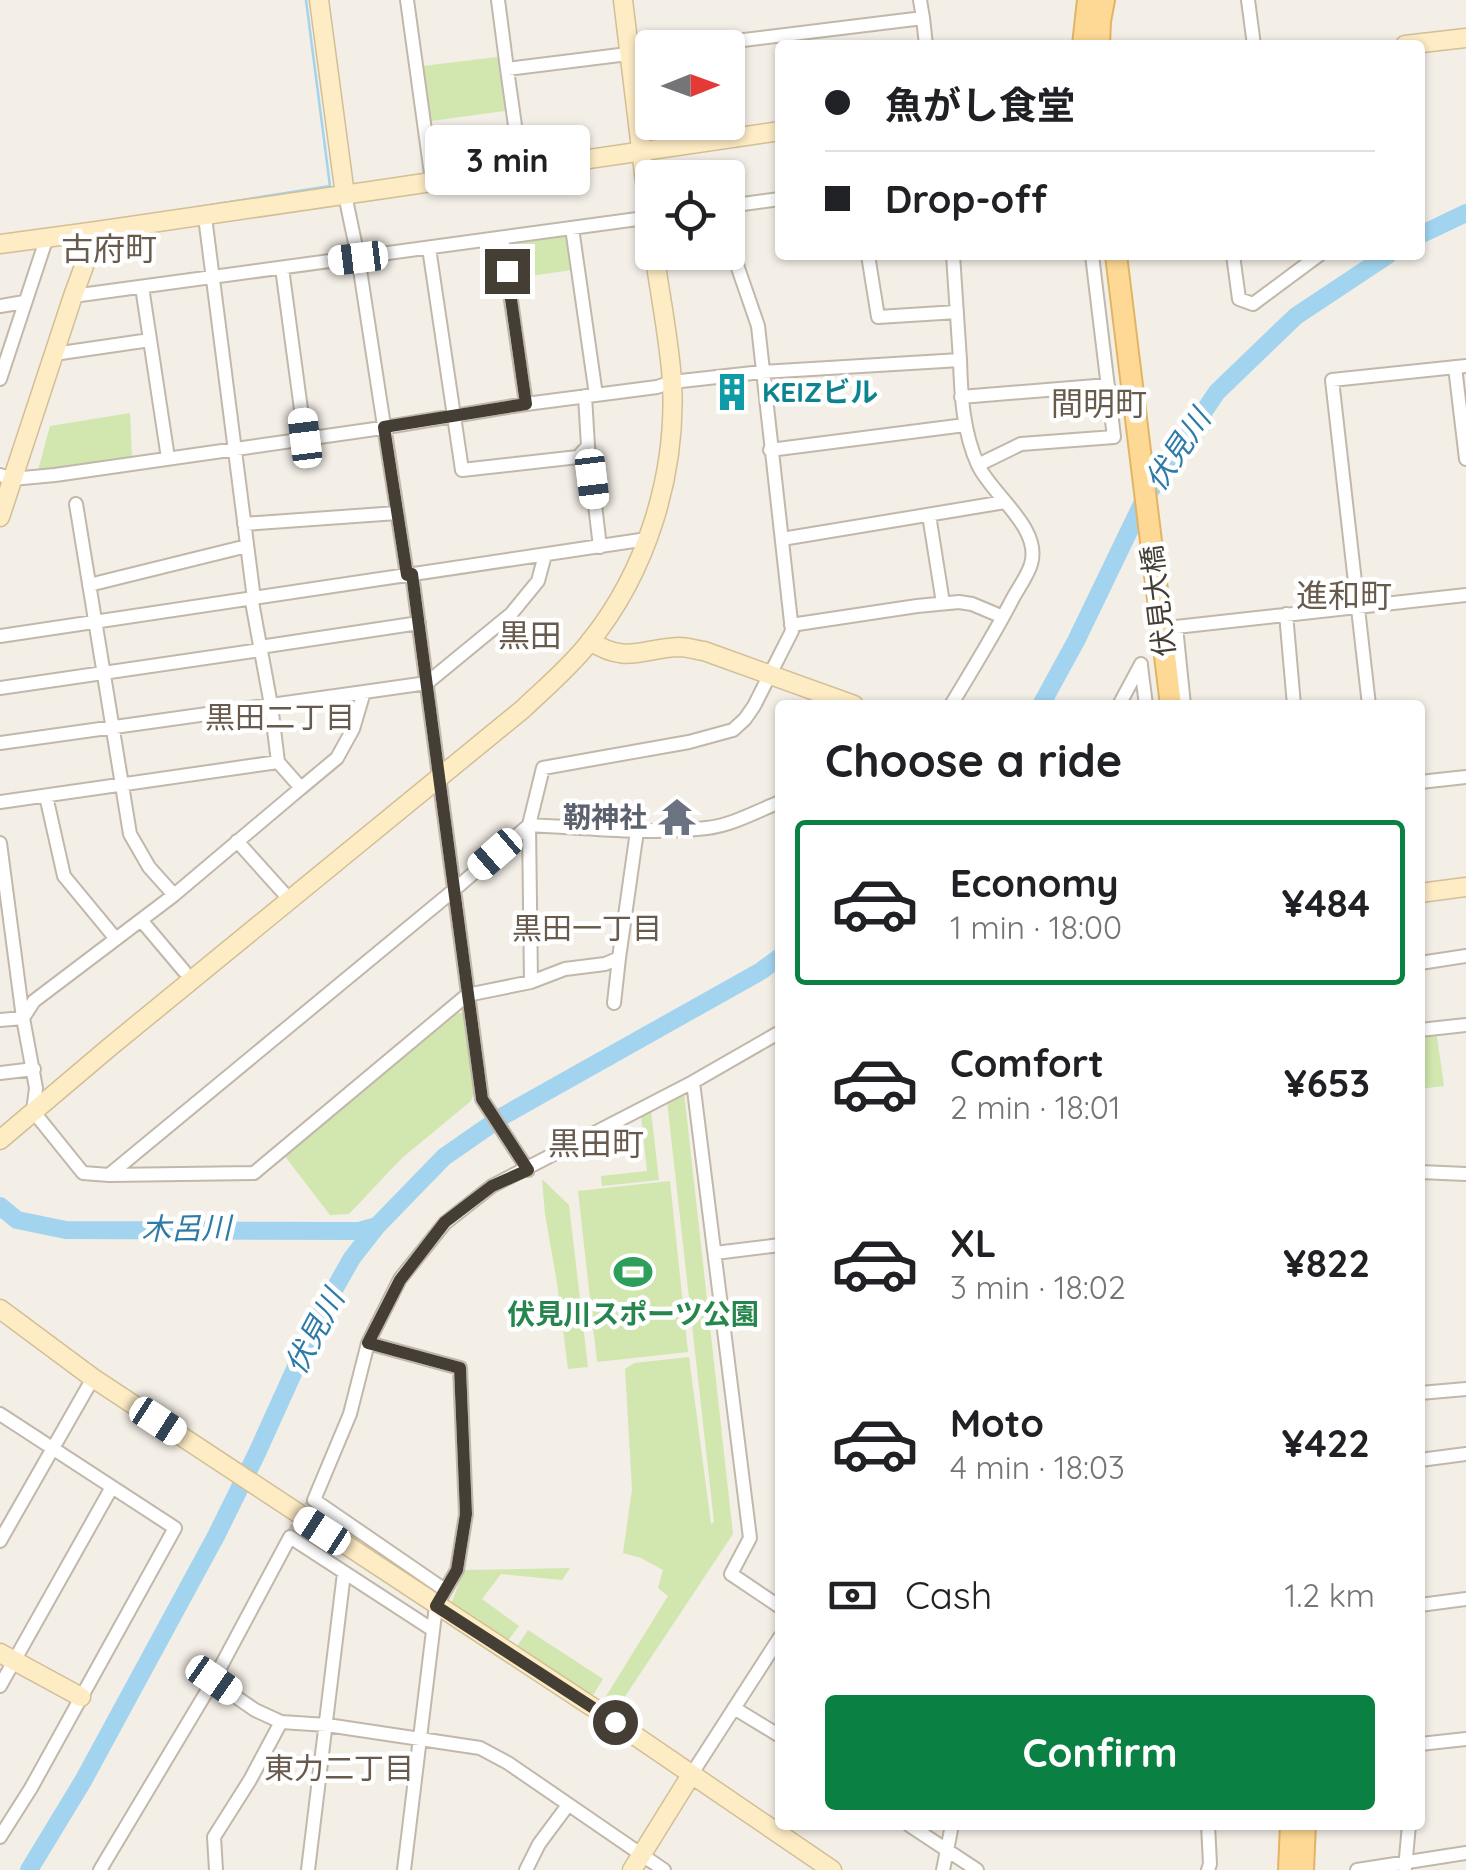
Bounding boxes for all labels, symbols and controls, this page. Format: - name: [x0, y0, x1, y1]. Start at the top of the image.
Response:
- north arrow: [635, 30, 745, 140]
- map controls: [635, 30, 745, 270]
- text: 魚がし食堂: [885, 81, 1075, 129]
- callout: 3 min: [424, 126, 590, 196]
- text: 3 min: [466, 140, 549, 180]
- button: locate: [635, 160, 745, 270]
- text: Drop-off: [885, 175, 1047, 223]
- district label: 古府町: [61, 228, 157, 268]
- car: [326, 239, 390, 277]
- route end: [485, 249, 530, 294]
- building icon: KEIZビル: [711, 371, 753, 413]
- place label: KEIZビル: [762, 374, 878, 409]
- district label: 間明町: [1051, 383, 1147, 423]
- water label: 伏見川: [1136, 399, 1220, 497]
- car: [286, 406, 324, 470]
- car: [573, 447, 611, 511]
- street label: 伏見大橋: [1133, 543, 1182, 659]
- district label: 進和町: [1296, 575, 1392, 615]
- district label: 黒田: [498, 615, 562, 655]
- district label: 黒田二丁目: [205, 698, 355, 736]
- text: Choose a ride: [825, 732, 1122, 788]
- temple icon: 靭神社: [656, 796, 698, 838]
- place label: 靭神社: [563, 799, 647, 834]
- car: [463, 823, 527, 885]
- icon: car: [830, 858, 920, 948]
- text: Economy: [950, 859, 1119, 907]
- text: ¥484: [1282, 879, 1370, 927]
- text: 1 min · 18:00: [950, 907, 1122, 947]
- district label: 黒田一丁目: [512, 909, 662, 947]
- icon: car: [830, 1038, 920, 1128]
- text: Comfort: [950, 1039, 1104, 1087]
- text: ¥653: [1284, 1059, 1370, 1107]
- text: 2 min · 18:01: [950, 1087, 1121, 1127]
- district label: 黒田町: [548, 1123, 644, 1163]
- water label: 木呂川: [141, 1208, 234, 1248]
- icon: car: [830, 1218, 920, 1308]
- text: XL: [950, 1219, 996, 1267]
- text: ¥822: [1283, 1239, 1370, 1287]
- sports icon: 伏見川スポーツ公園: [612, 1251, 654, 1293]
- text: 3 min · 18:02: [950, 1267, 1126, 1307]
- water label: 伏見川: [276, 1280, 353, 1380]
- place label: 伏見川スポーツ公園: [507, 1296, 759, 1331]
- car: [125, 1392, 191, 1450]
- icon: car: [830, 1398, 920, 1488]
- text: Moto: [950, 1399, 1044, 1447]
- text: ¥422: [1282, 1419, 1370, 1467]
- text: 4 min · 18:03: [950, 1447, 1125, 1487]
- car: [289, 1502, 355, 1560]
- icon: cash: [825, 1568, 880, 1623]
- text: Cash: [905, 1571, 992, 1619]
- text: 1.2 km: [1285, 1575, 1375, 1615]
- car: [181, 1651, 247, 1709]
- button: Confirm: [825, 1695, 1375, 1810]
- route start: [593, 1700, 638, 1745]
- district label: 東力二丁目: [264, 1749, 414, 1787]

